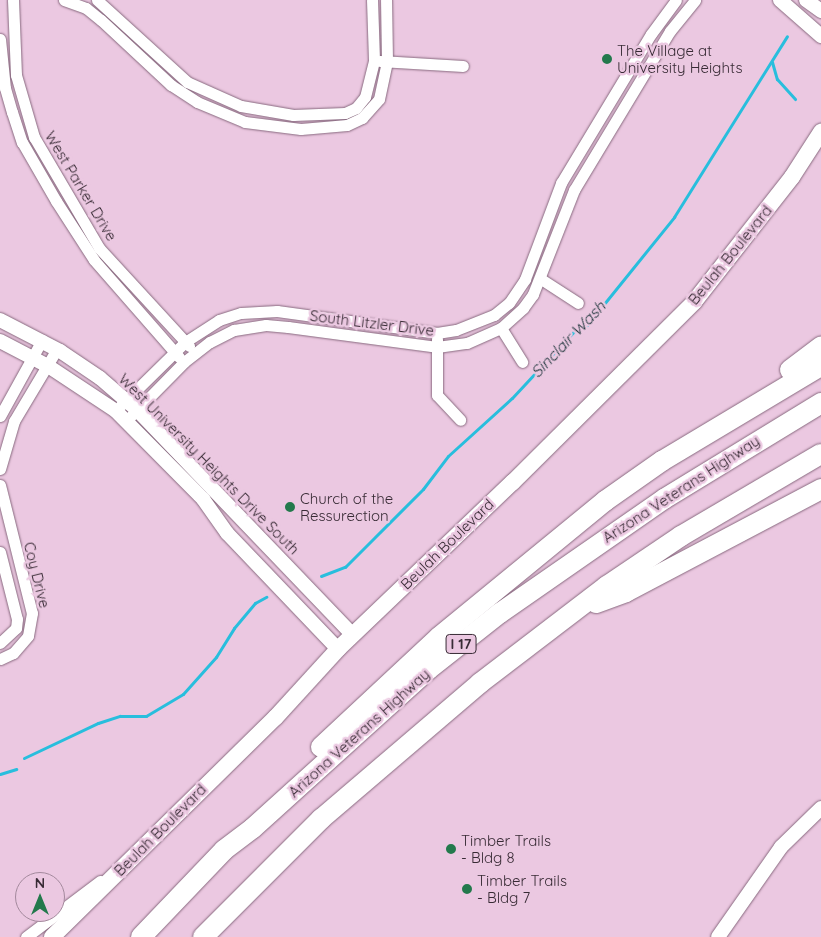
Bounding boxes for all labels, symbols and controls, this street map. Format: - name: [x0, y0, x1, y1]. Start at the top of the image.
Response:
- place label: The Village at University Heights: [617, 41, 742, 76]
- marker: The Village at University Heights: [601, 53, 613, 65]
- street label: West Parker Drive: [41, 128, 121, 244]
- street label: Beulah Boulevard: [684, 202, 776, 308]
- water label: Sinclair Wash: [527, 297, 609, 381]
- street label: South Litzler Drive: [309, 306, 435, 340]
- street label: West University Heights Drive South: [115, 370, 303, 558]
- street label: Arizona Veterans Highway: [599, 431, 763, 547]
- place label: Church of the Ressurection: [300, 489, 393, 524]
- street label: Beulah Boulevard: [397, 495, 497, 593]
- marker: Church of the Ressurection: [284, 501, 296, 513]
- street label: Coy Drive: [20, 540, 54, 610]
- road number: I 17: [445, 633, 477, 656]
- street label: Arizona Veterans Highway: [285, 665, 433, 801]
- street label: Beulah Boulevard: [110, 780, 210, 880]
- place label: Timber Trails - Bldg 8: [461, 831, 551, 866]
- marker: Timber Trails - Bldg 8: [445, 843, 457, 855]
- place label: Timber Trails - Bldg 7: [477, 871, 567, 906]
- north arrow: [15, 872, 65, 922]
- text: N: [35, 874, 45, 892]
- marker: Timber Trails - Bldg 7: [461, 883, 473, 895]

